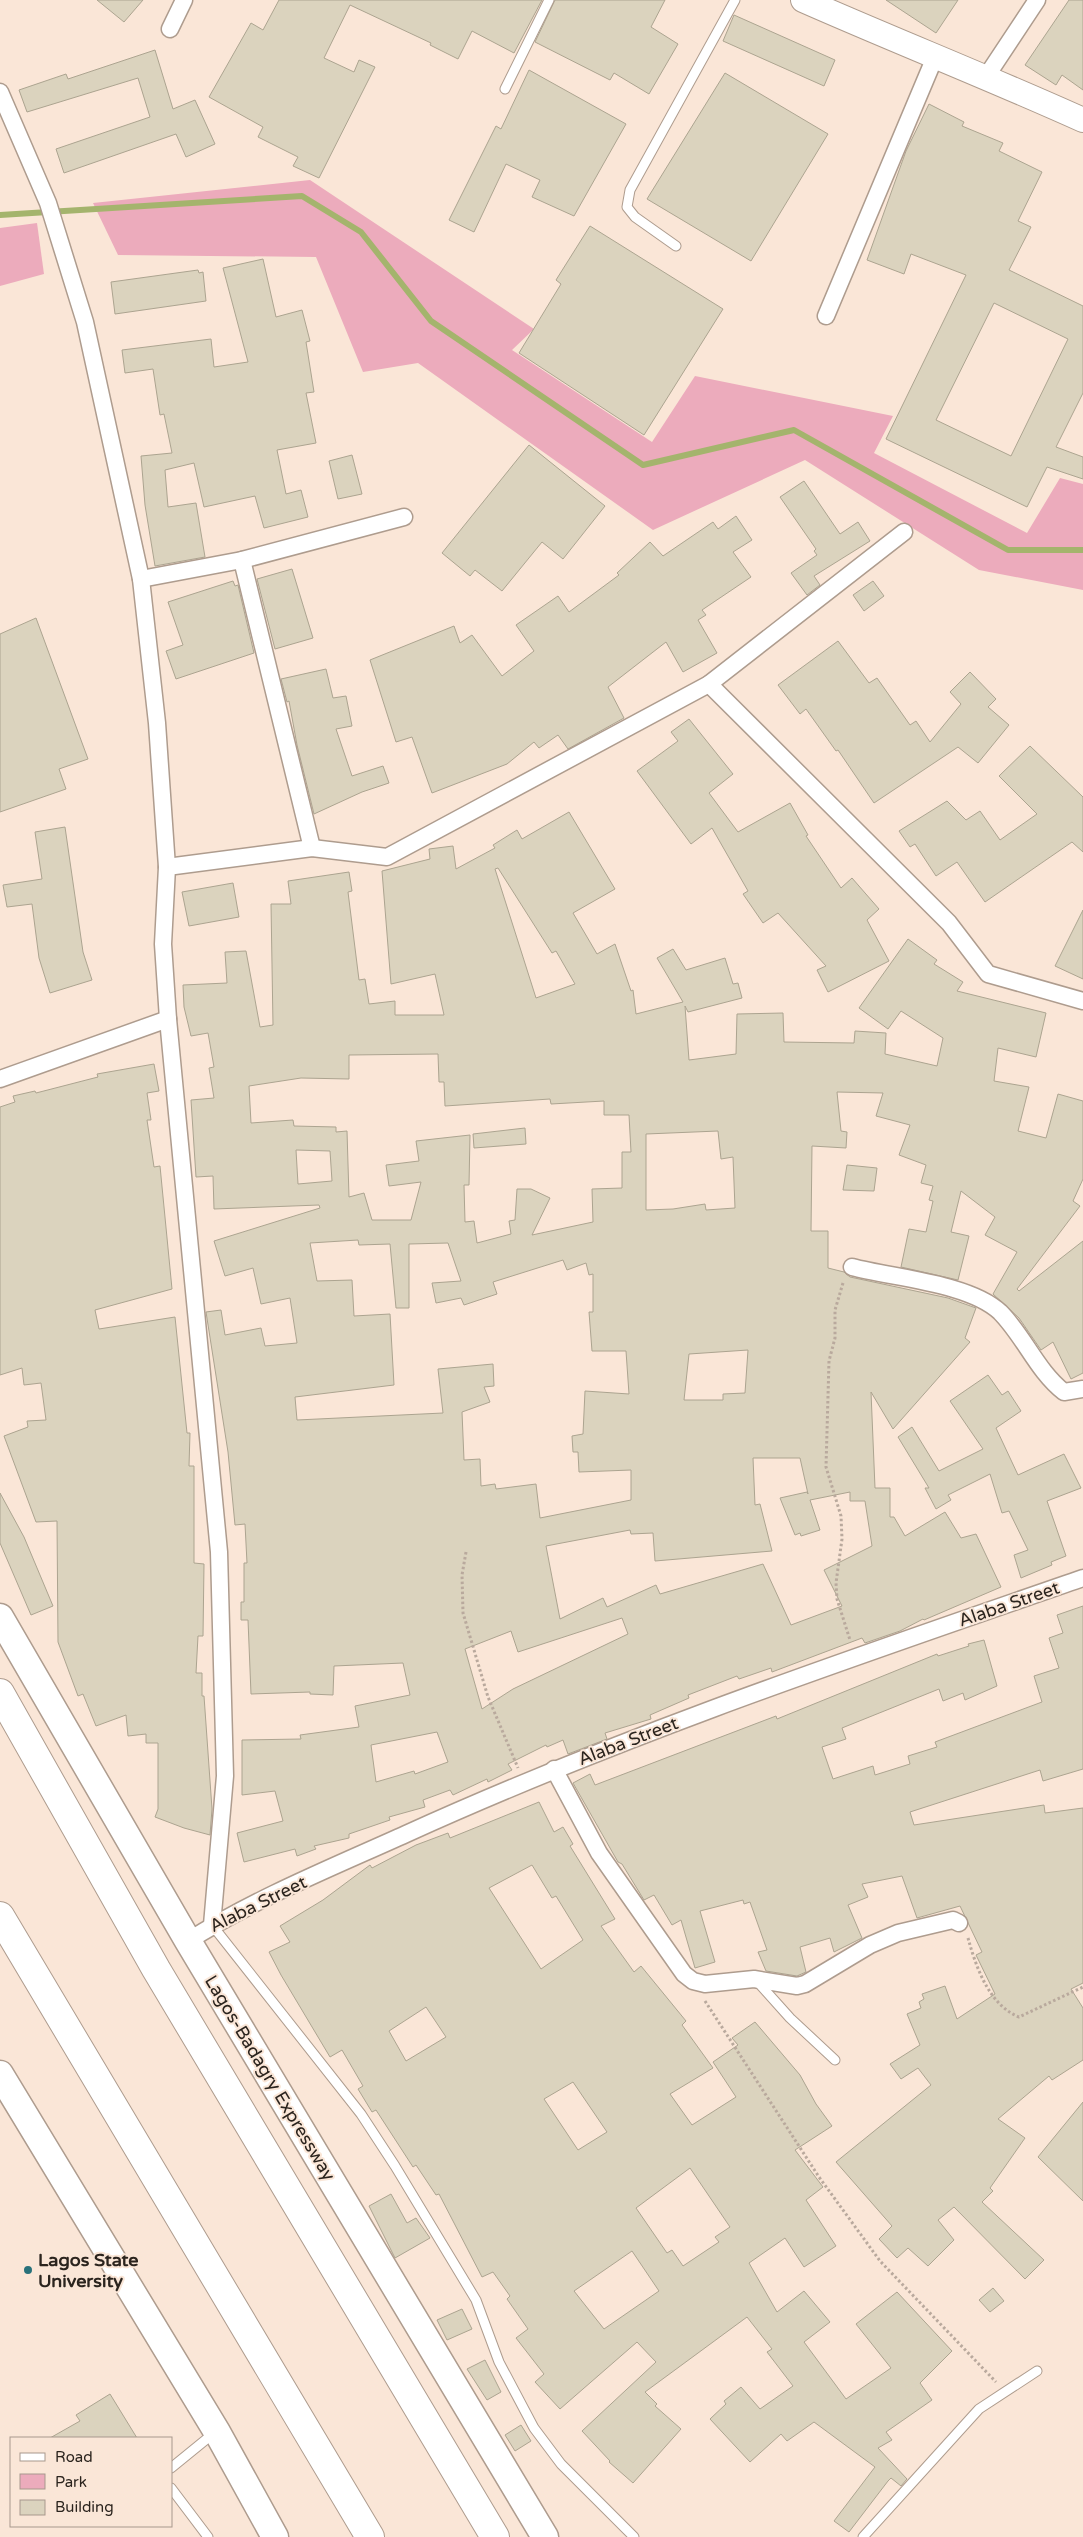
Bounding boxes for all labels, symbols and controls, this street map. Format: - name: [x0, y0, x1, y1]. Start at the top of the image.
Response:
- street label: Alaba Street: [956, 1576, 1063, 1632]
- street label: Alaba Street: [575, 1712, 681, 1770]
- street label: Alaba Street: [206, 1871, 310, 1937]
- street label: Lagos-Badagry Expressway: [200, 1971, 340, 2185]
- place label: Lagos State University: [38, 2249, 139, 2292]
- marker: Lagos State University: [22, 2264, 34, 2276]
- legend: [10, 2437, 172, 2527]
- text: Road: [55, 2448, 93, 2466]
- text: Park: [55, 2473, 87, 2491]
- text: Building: [55, 2498, 114, 2516]

